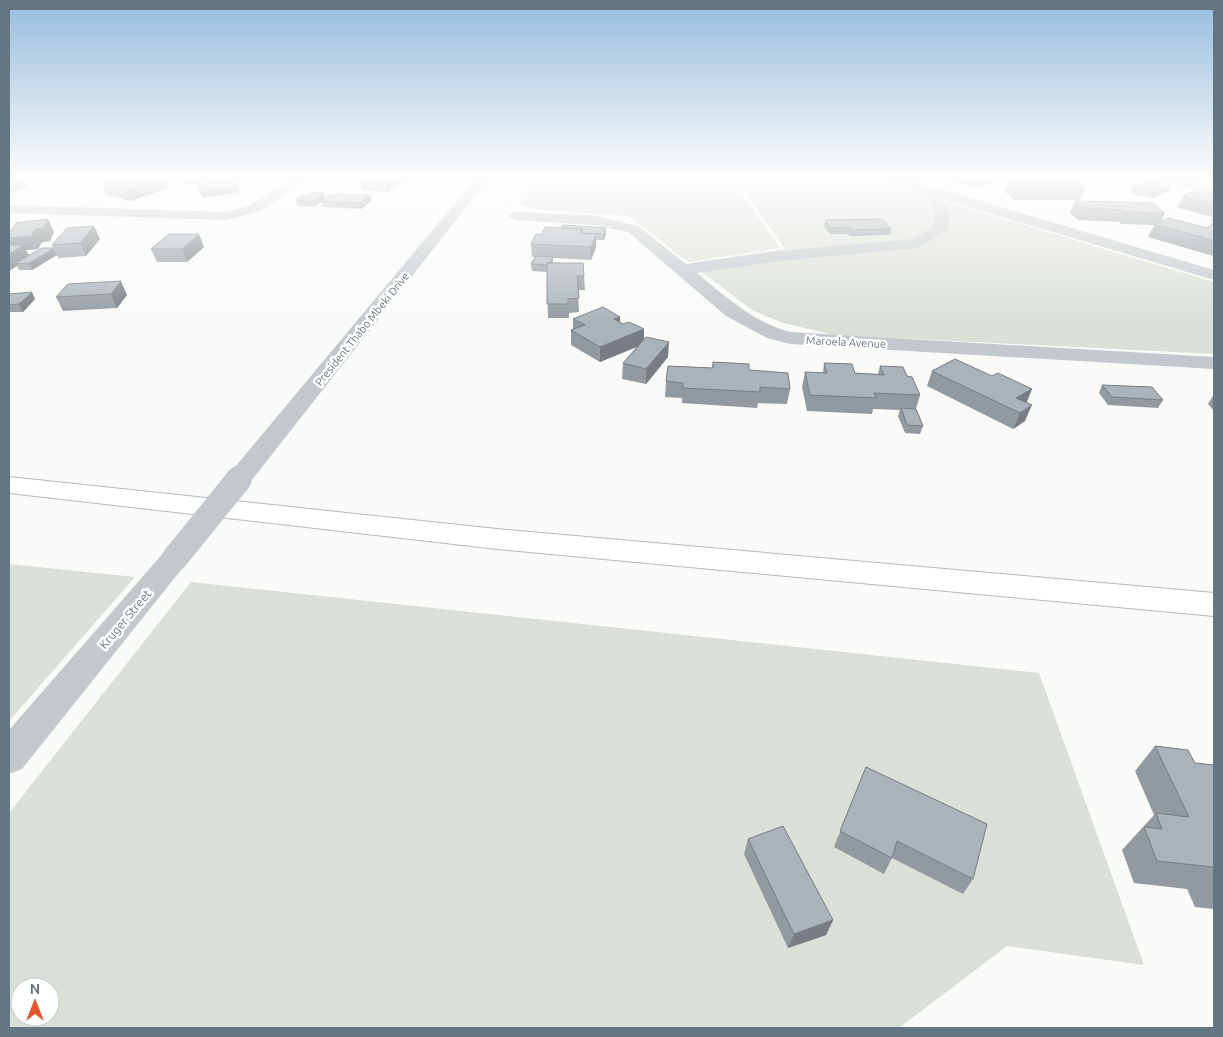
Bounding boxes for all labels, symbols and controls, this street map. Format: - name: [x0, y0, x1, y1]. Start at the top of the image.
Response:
- street label: President Thabo Mbeki Drive: [313, 270, 411, 388]
- street label: Maroela Avenue: [806, 334, 886, 350]
- street label: Kruger Street: [97, 587, 154, 651]
- north arrow: [10, 977, 60, 1027]
- text: N: [30, 981, 40, 997]

